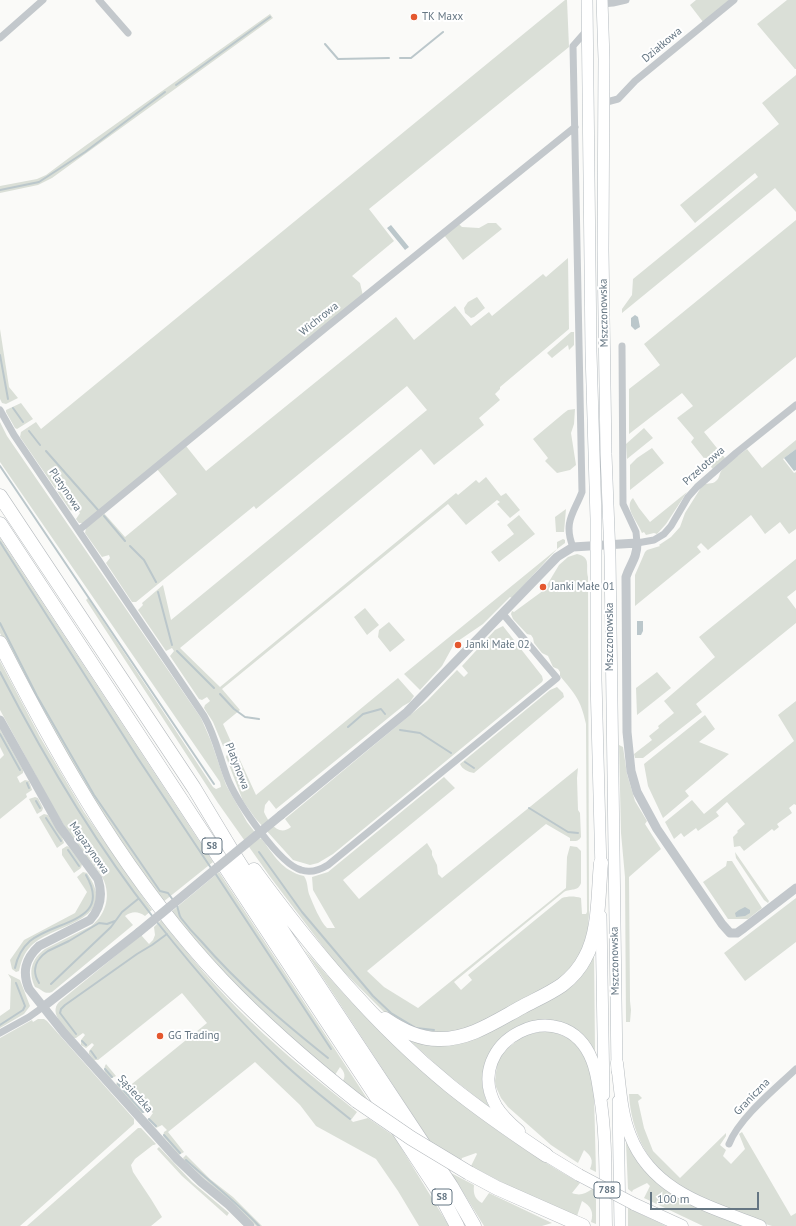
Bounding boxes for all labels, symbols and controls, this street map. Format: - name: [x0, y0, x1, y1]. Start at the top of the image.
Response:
- place label: TK Maxx: [422, 10, 463, 24]
- marker: TK Maxx: [409, 12, 419, 22]
- street label: Działkowa: [639, 25, 685, 65]
- street label: Mszczonowska: [597, 279, 611, 347]
- street label: Wichrowa: [297, 299, 341, 339]
- street label: Przelotowa: [680, 444, 728, 488]
- street label: Platynowa: [46, 466, 84, 514]
- place label: Janki Małe 01: [551, 580, 615, 594]
- marker: Janki Małe 01: [538, 582, 548, 592]
- street label: Mszczonowska: [603, 603, 617, 671]
- place label: Janki Małe 02: [466, 638, 530, 652]
- marker: Janki Małe 02: [453, 640, 463, 650]
- street label: Platynowa: [222, 741, 252, 791]
- street label: Magazynowa: [66, 819, 112, 877]
- road number: S8: [202, 838, 222, 854]
- street label: Mszczonowska: [608, 927, 622, 995]
- place label: GG Trading: [168, 1029, 219, 1043]
- marker: GG Trading: [155, 1031, 165, 1041]
- street label: Sąsiedzka: [115, 1072, 155, 1116]
- street label: Graniczna: [731, 1076, 773, 1118]
- road number: 788: [594, 1182, 620, 1198]
- scale bar: [652, 1184, 761, 1210]
- road number: S8: [432, 1189, 452, 1205]
- text: 100 m: [657, 1191, 690, 1206]

